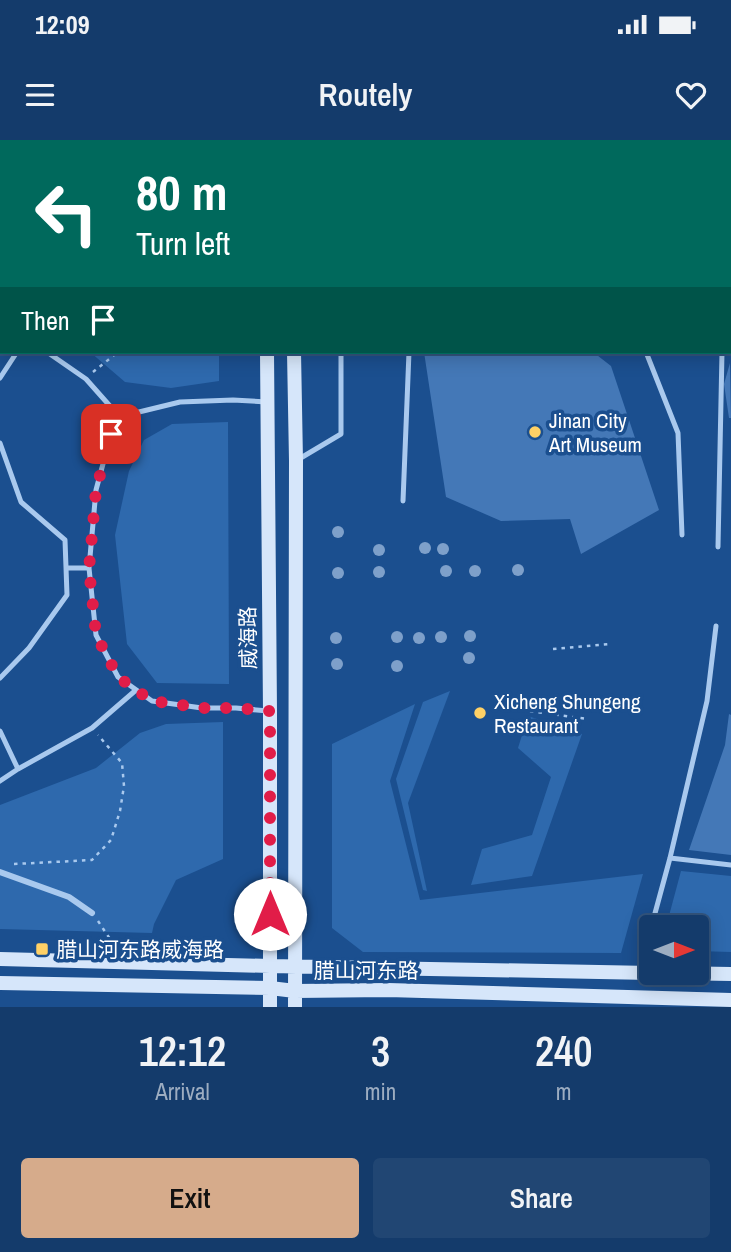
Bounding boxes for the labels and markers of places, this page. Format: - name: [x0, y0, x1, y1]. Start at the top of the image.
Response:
- pin: [81, 404, 141, 464]
- place label: Jinan City Art Museum: [548, 406, 642, 459]
- marker: Jinan City Art Museum: [527, 424, 543, 440]
- place label: Xicheng Shungeng Restaurant: [494, 687, 641, 740]
- marker: Xicheng Shungeng Restaurant: [472, 705, 488, 721]
- place label: 腊山河东路威海路: [56, 935, 224, 964]
- marker: 腊山河东路威海路: [34, 941, 50, 957]

